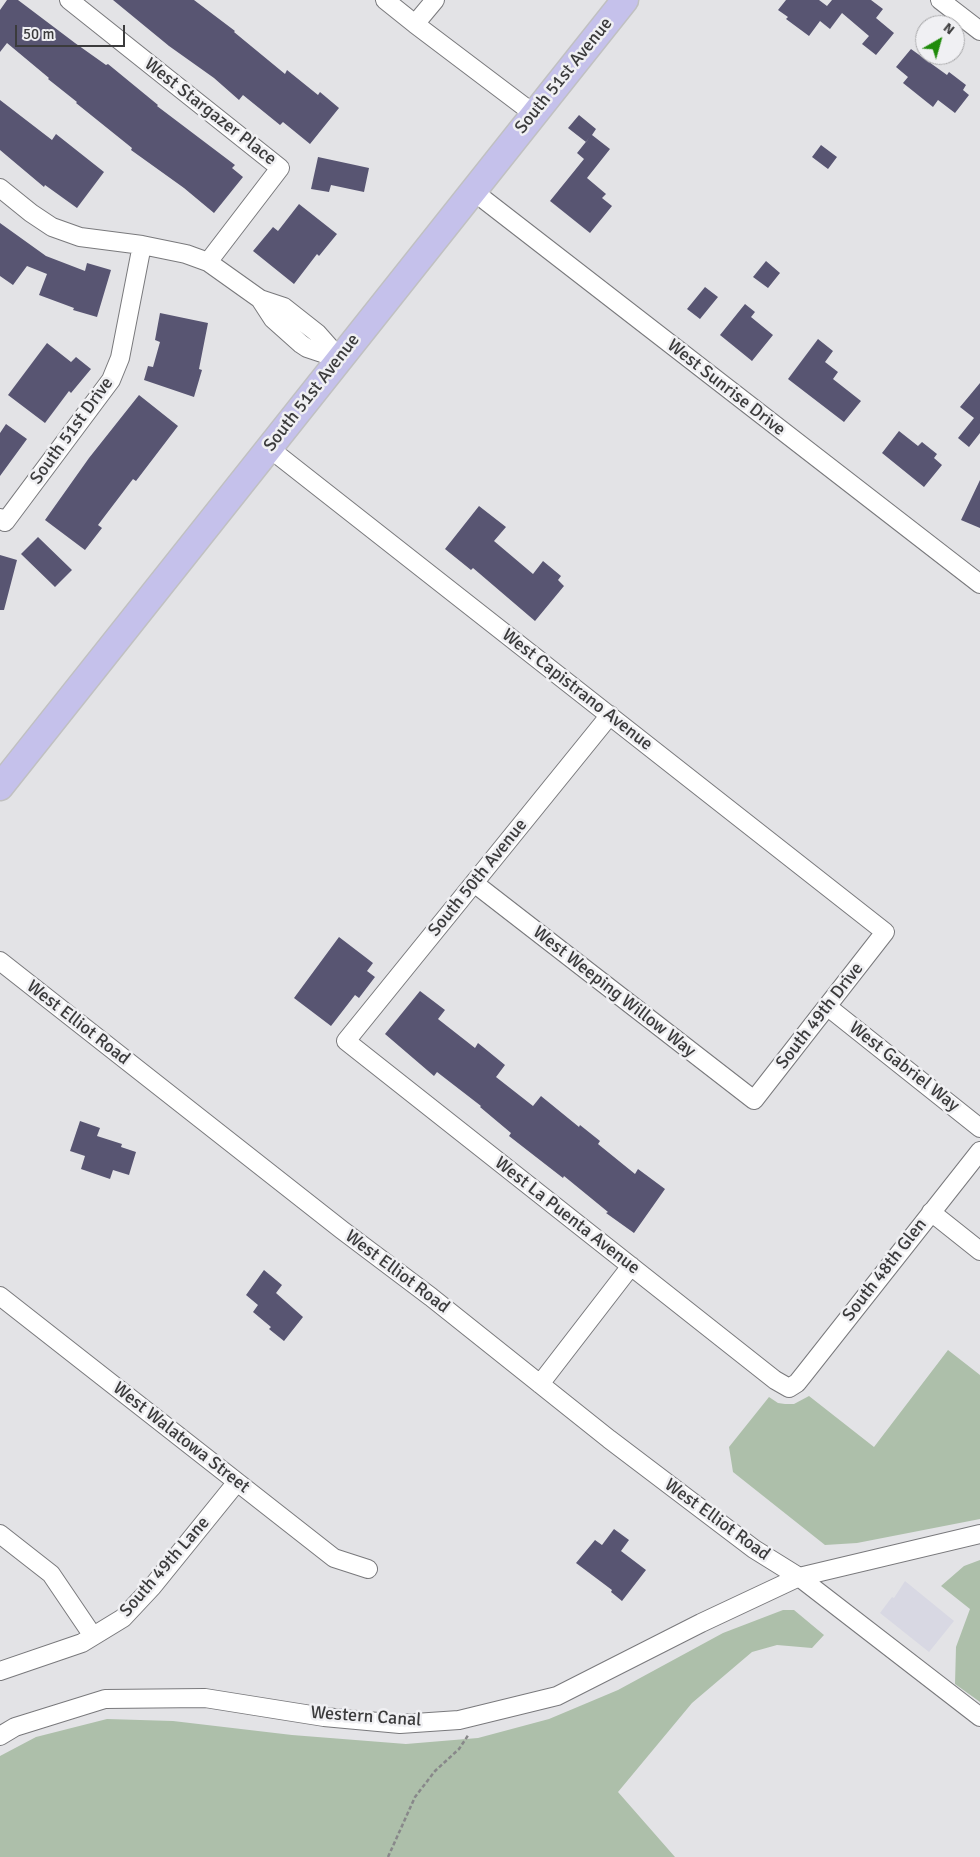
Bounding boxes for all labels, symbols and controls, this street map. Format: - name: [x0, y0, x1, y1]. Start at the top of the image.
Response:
- street label: South 51st Avenue: [511, 14, 617, 138]
- scale bar: [18, 15, 128, 47]
- north arrow: [915, 15, 965, 65]
- text: N: [940, 19, 958, 38]
- text: 50 m: [23, 25, 54, 43]
- street label: West Stargazer Place: [140, 54, 280, 170]
- street label: South 51st Avenue: [259, 330, 365, 456]
- street label: West Sunrise Drive: [662, 335, 790, 441]
- street label: South 51st Drive: [26, 373, 118, 489]
- street label: West Capistrano Avenue: [497, 624, 657, 756]
- street label: South 50th Avenue: [424, 815, 532, 941]
- street label: West Weeping Willow Way: [528, 922, 700, 1062]
- street label: South 49th Drive: [772, 959, 868, 1073]
- street label: West Elliot Road: [22, 976, 134, 1070]
- street label: West Gabriel Way: [845, 1017, 963, 1117]
- street label: West La Puenta Avenue: [490, 1153, 644, 1279]
- street label: South 48th Glen: [838, 1214, 932, 1326]
- street label: West Elliot Road: [341, 1226, 453, 1318]
- street label: West Walatowa Street: [108, 1378, 254, 1498]
- street label: West Elliot Road: [660, 1475, 774, 1565]
- street label: South 49th Lane: [116, 1512, 214, 1622]
- street label: Western Canal: [310, 1702, 422, 1732]

